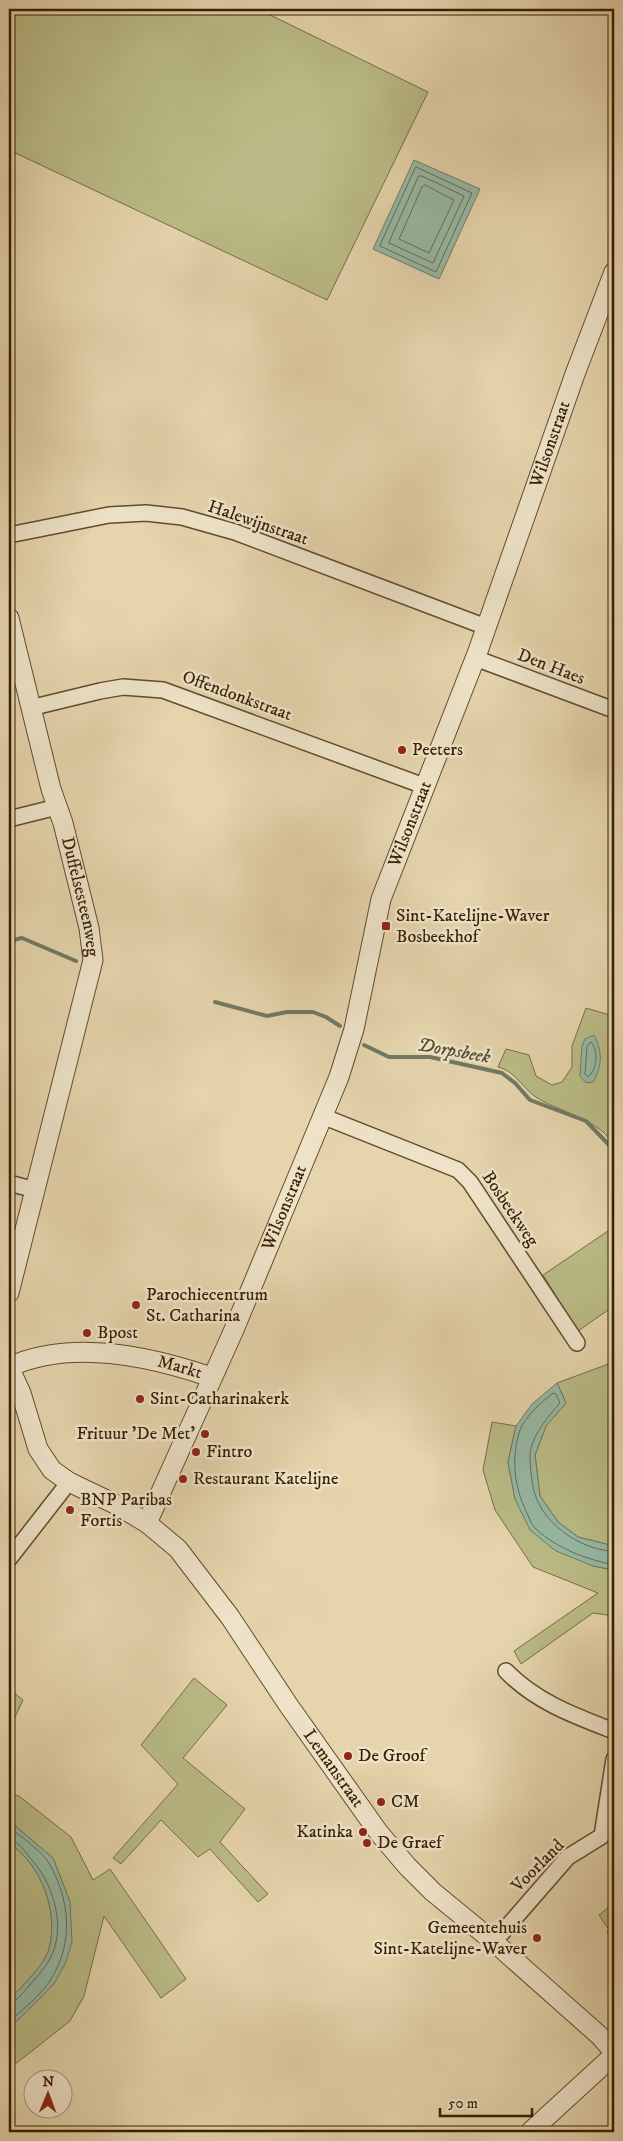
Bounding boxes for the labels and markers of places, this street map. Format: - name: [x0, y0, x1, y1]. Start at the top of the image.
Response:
- place label: Peeters: [412, 739, 463, 761]
- marker: Peeters: [396, 744, 408, 756]
- place label: Sint-Katelijne-Waver Bosbeekhof: [396, 905, 550, 948]
- marker: Sint-Katelijne-Waver Bosbeekhof: [380, 920, 392, 932]
- place label: Parochiecentrum St. Catharina: [146, 1284, 268, 1327]
- marker: Parochiecentrum St. Catharina: [130, 1299, 142, 1311]
- place label: Bpost: [97, 1322, 138, 1344]
- marker: Bpost: [81, 1327, 93, 1339]
- place label: Sint-Catharinakerk: [150, 1388, 289, 1410]
- marker: Sint-Catharinakerk: [134, 1393, 146, 1405]
- place label: Frituur 'De Met': [77, 1423, 195, 1445]
- marker: Frituur 'De Met': [199, 1428, 211, 1440]
- place label: Fintro: [206, 1441, 252, 1463]
- marker: Fintro: [190, 1446, 202, 1458]
- place label: Restaurant Katelijne: [193, 1468, 338, 1490]
- marker: Restaurant Katelijne: [177, 1473, 189, 1485]
- place label: BNP Paribas Fortis: [80, 1489, 172, 1532]
- marker: BNP Paribas Fortis: [64, 1504, 76, 1516]
- place label: De Groof: [358, 1745, 428, 1767]
- marker: De Groof: [342, 1750, 354, 1762]
- place label: CM: [391, 1791, 419, 1813]
- marker: CM: [375, 1796, 387, 1808]
- place label: Katinka: [296, 1821, 353, 1843]
- marker: Katinka: [357, 1826, 369, 1838]
- place label: De Graef: [377, 1832, 445, 1854]
- marker: De Graef: [361, 1837, 373, 1849]
- place label: Gemeentehuis Sint-Katelijne-Waver: [374, 1917, 527, 1960]
- marker: Gemeentehuis Sint-Katelijne-Waver: [531, 1932, 543, 1944]

